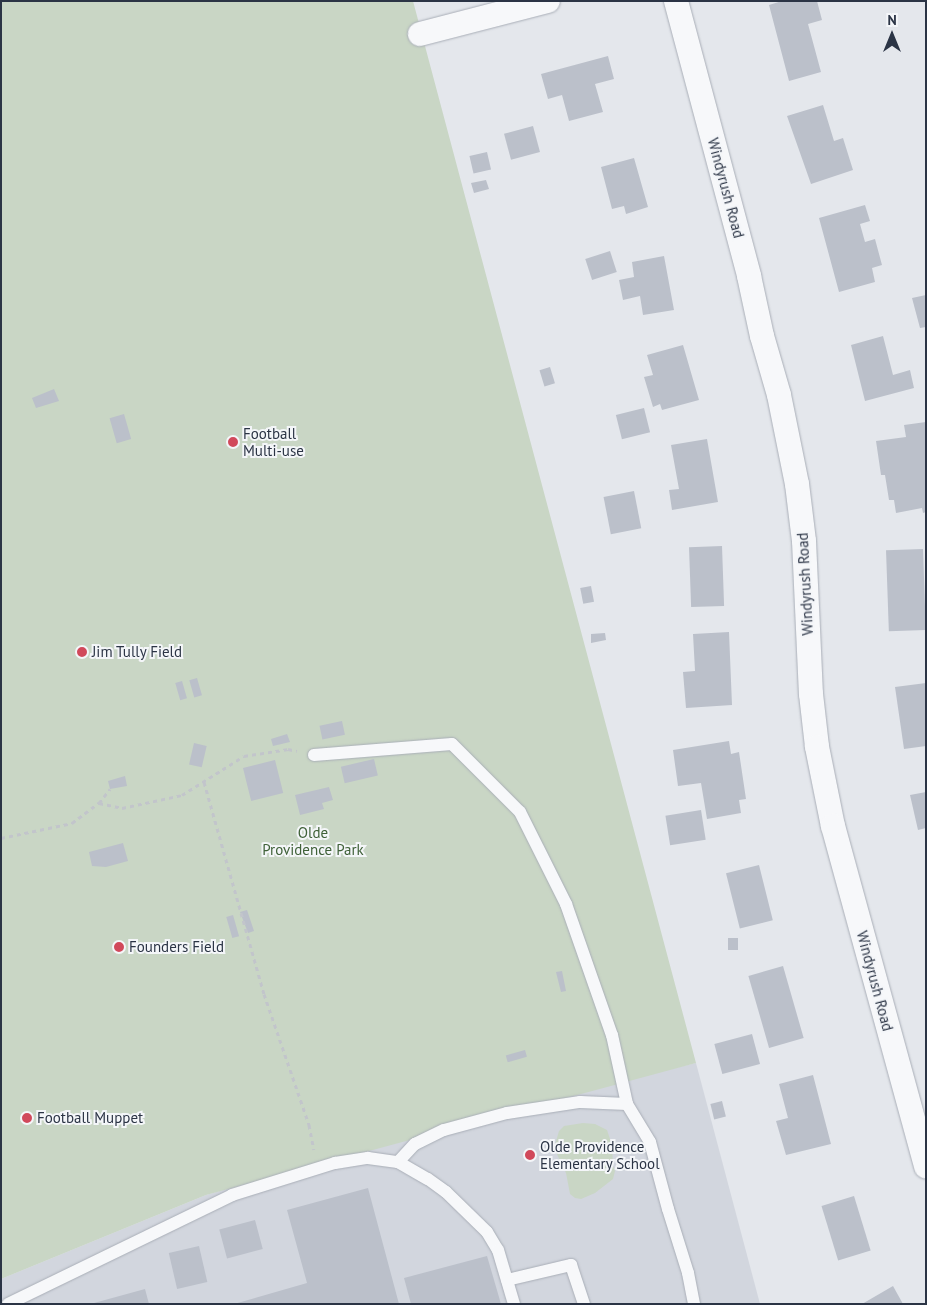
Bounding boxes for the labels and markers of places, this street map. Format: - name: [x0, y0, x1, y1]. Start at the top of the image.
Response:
- place label: Football Multi-use: [243, 424, 304, 459]
- marker: Football Multi-use: [227, 436, 239, 448]
- place label: Jim Tully Field: [92, 643, 183, 661]
- marker: Jim Tully Field: [76, 646, 88, 658]
- place label: Founders Field: [129, 938, 224, 956]
- marker: Founders Field: [113, 941, 125, 953]
- place label: Football Muppet: [37, 1109, 143, 1127]
- marker: Football Muppet: [21, 1112, 33, 1124]
- place label: Olde Providence Elementary School: [540, 1137, 660, 1172]
- marker: Olde Providence Elementary School: [524, 1149, 536, 1161]

